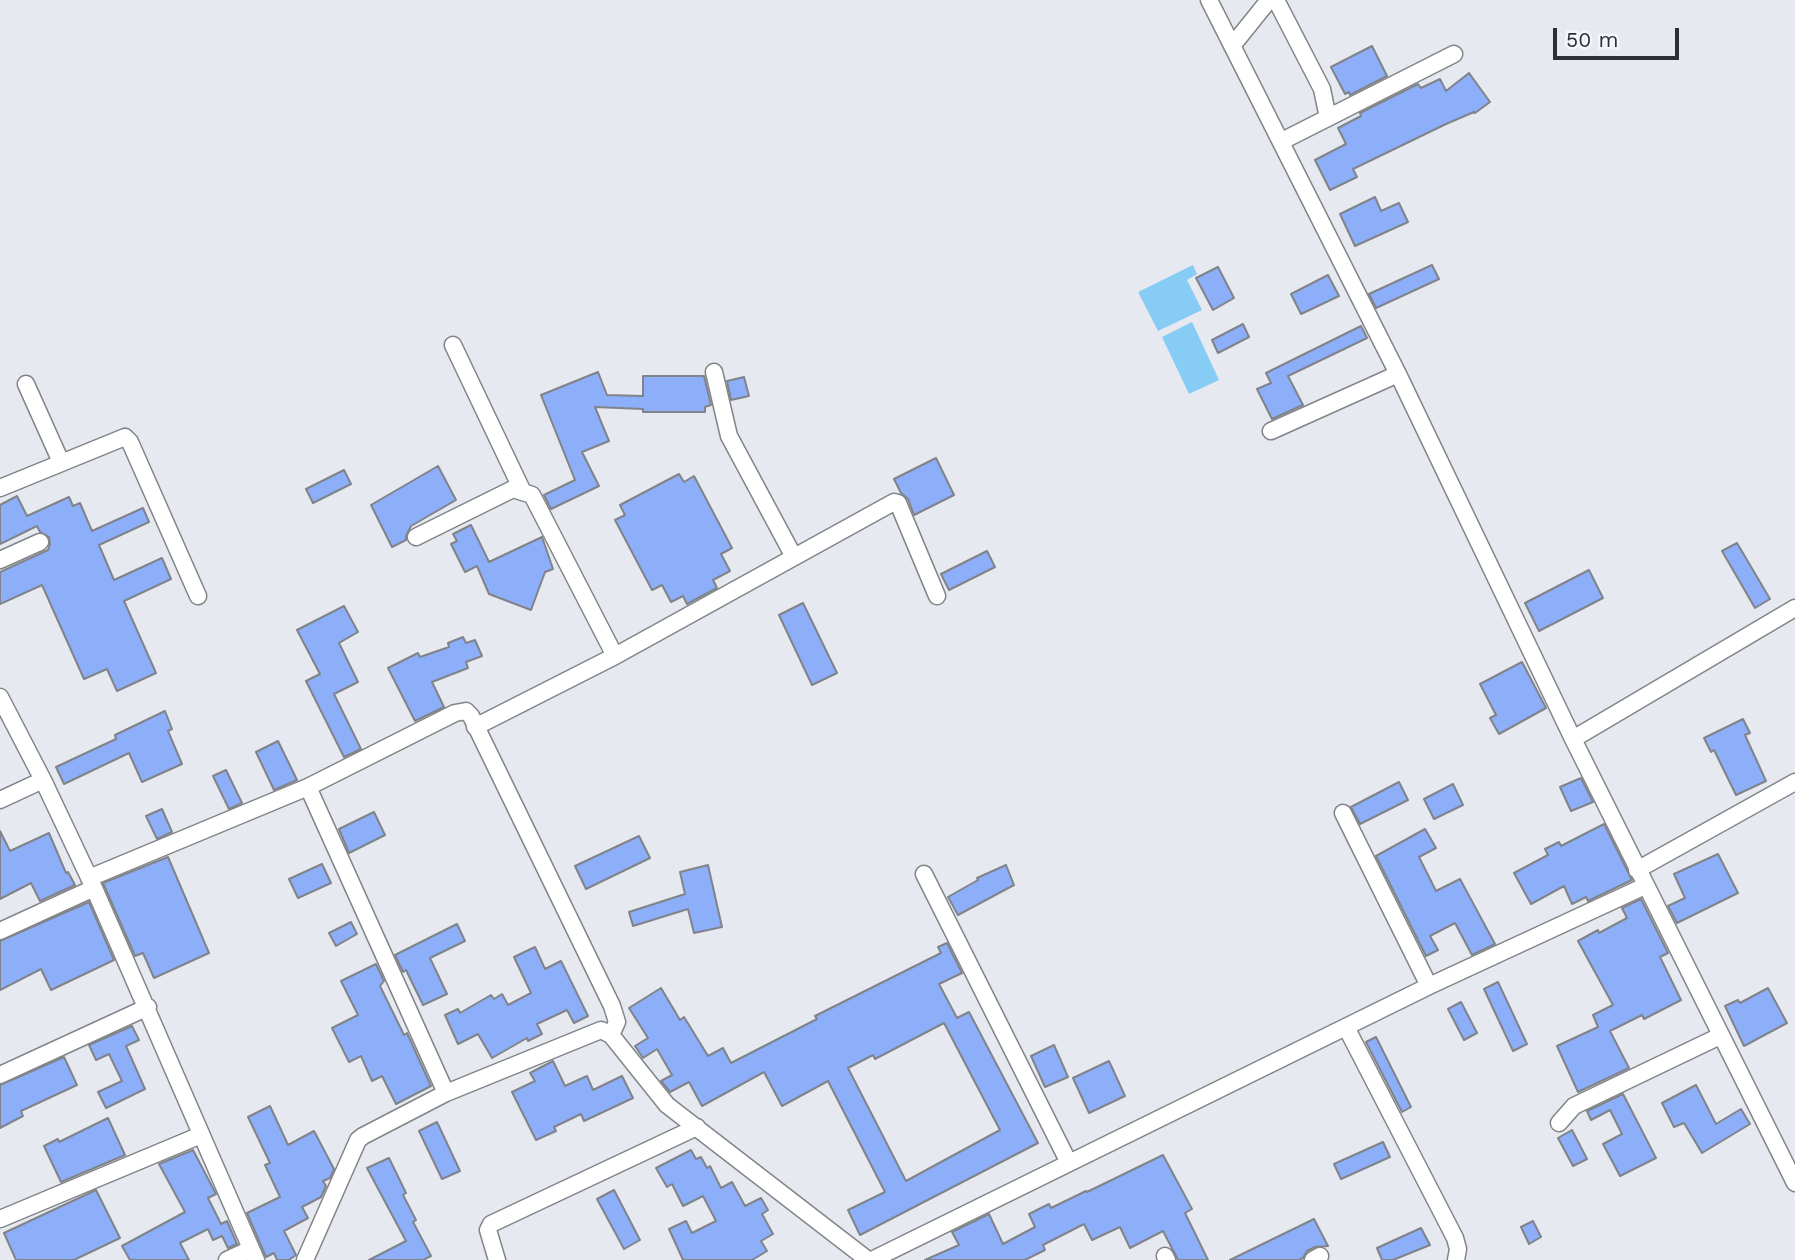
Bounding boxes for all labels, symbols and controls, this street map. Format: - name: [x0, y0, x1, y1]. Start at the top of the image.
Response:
- scale bar: [1557, 14, 1683, 58]
- text: 50 m: [1566, 27, 1618, 52]

